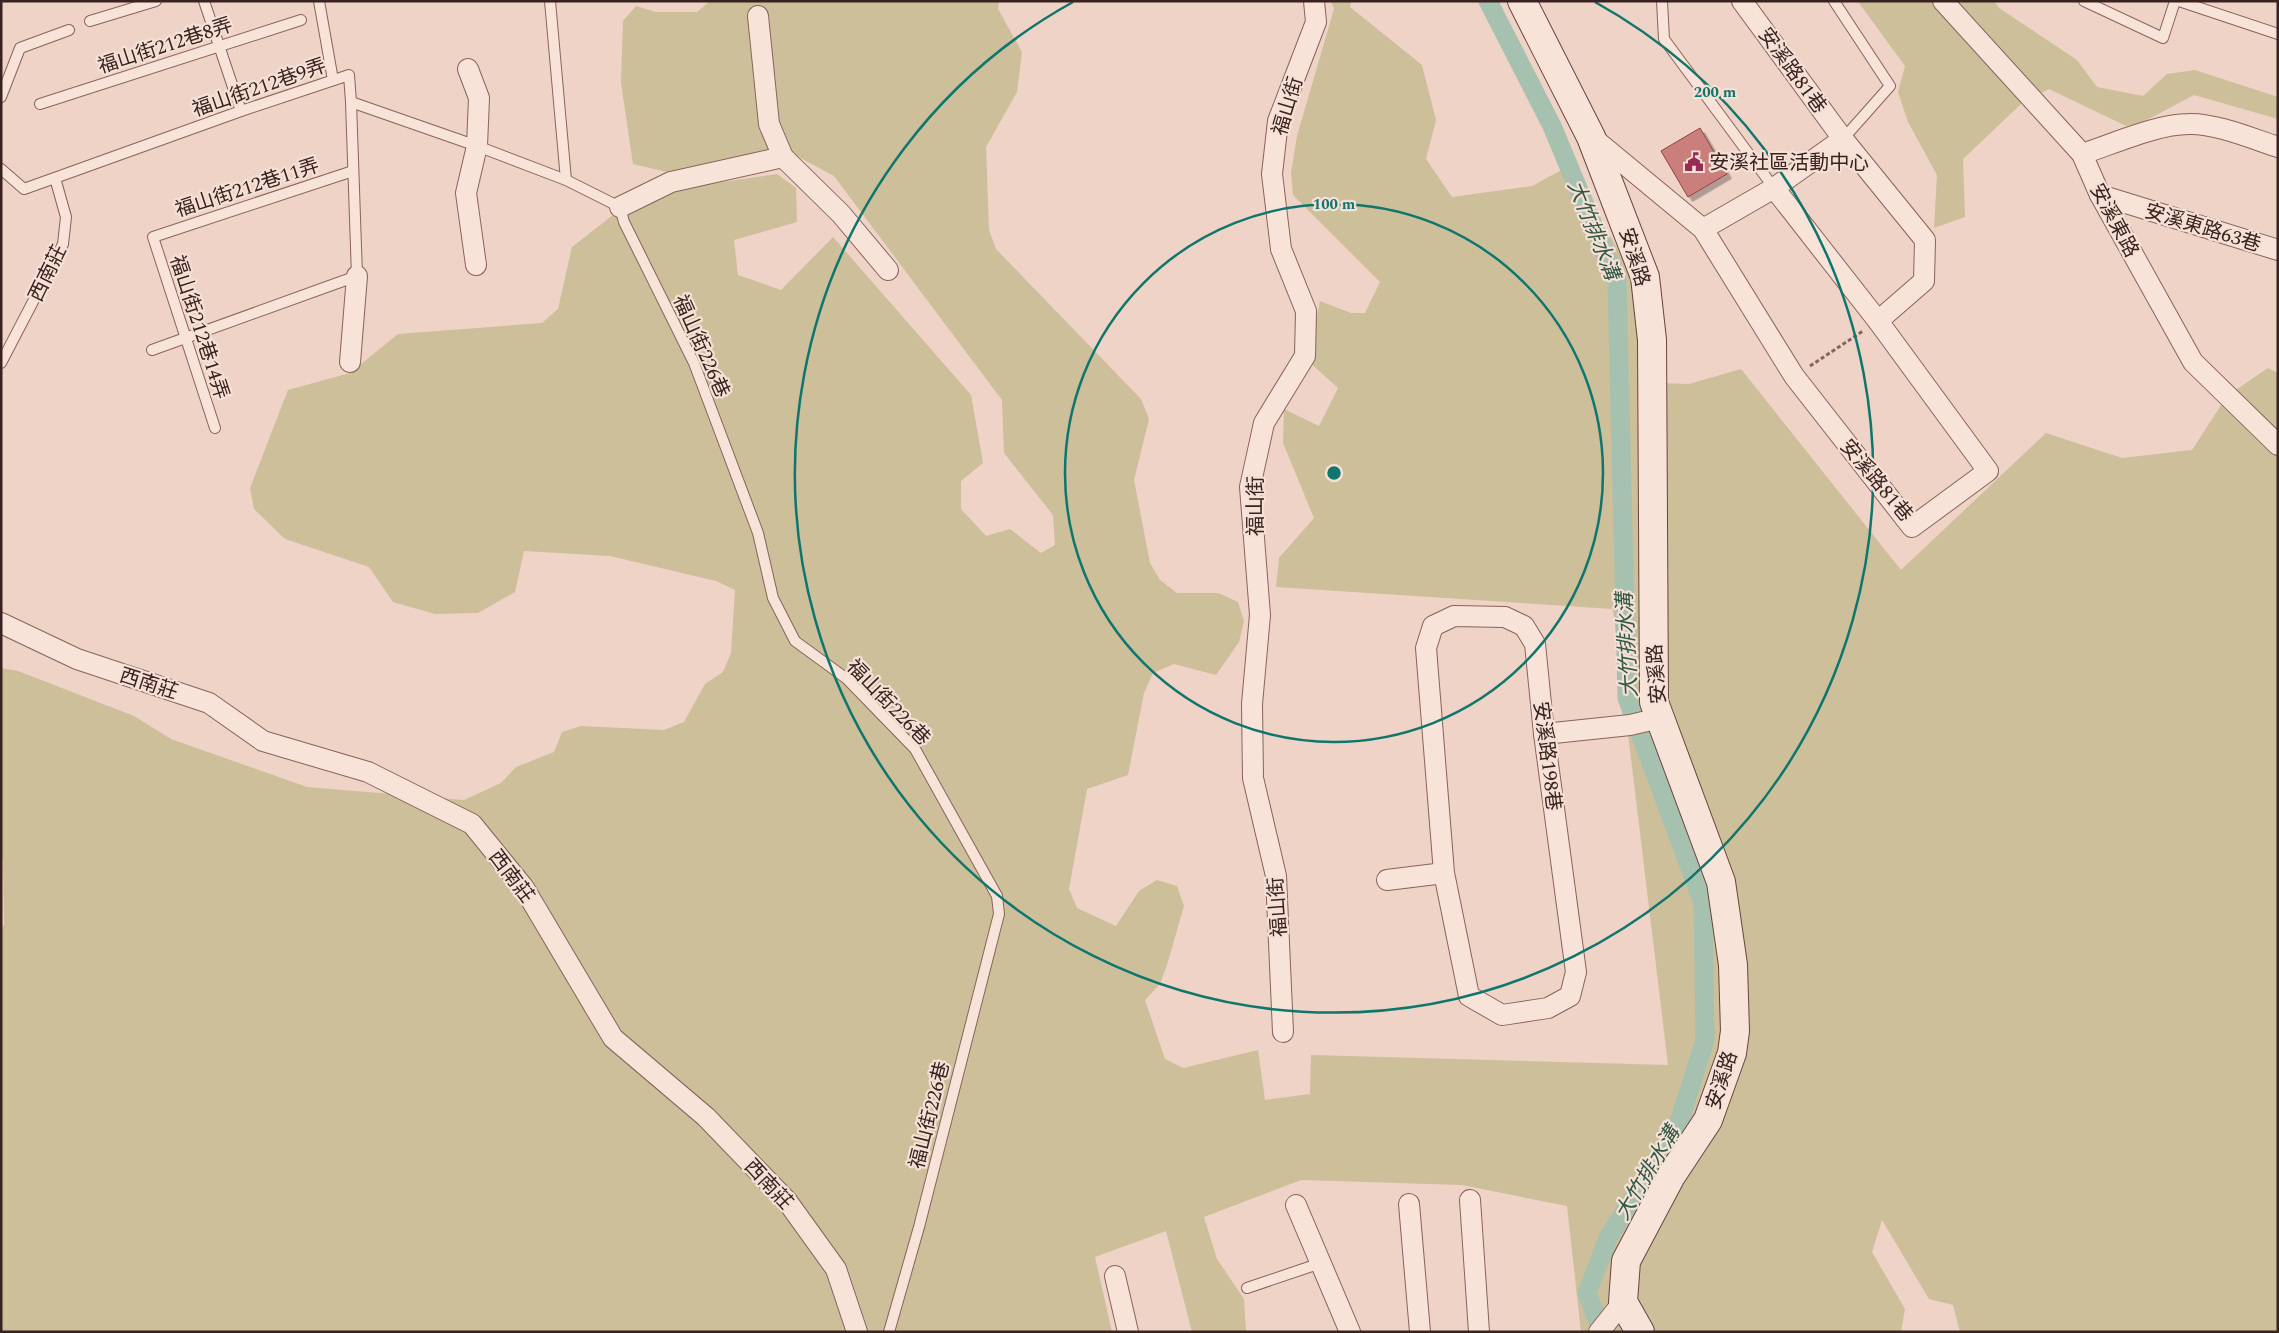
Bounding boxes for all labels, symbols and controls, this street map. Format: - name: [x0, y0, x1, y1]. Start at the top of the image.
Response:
- street label: 福山街212巷8弄: [94, 10, 237, 82]
- street label: 安溪路81巷: [1751, 21, 1834, 120]
- street label: 福山街212巷9弄: [188, 51, 330, 125]
- street label: 福山街: [1265, 73, 1311, 139]
- text: 200 m: [1694, 81, 1737, 104]
- place label: 安溪社區活動中心: [1709, 148, 1869, 178]
- street label: 福山街212巷11弄: [171, 151, 323, 225]
- public building icon: 安溪社區活動中心: [1683, 151, 1705, 173]
- water label: 大竹排水溝: [1559, 176, 1629, 288]
- street label: 安溪東路: [2082, 178, 2146, 263]
- text: 100 m: [1313, 193, 1356, 216]
- street label: 安溪東路63巷: [2141, 196, 2264, 260]
- street label: 安溪路: [1611, 224, 1657, 290]
- street label: 西南莊: [21, 240, 75, 307]
- street label: 福山街212巷14弄: [162, 251, 236, 403]
- street label: 福山街226巷: [665, 290, 737, 403]
- street label: 安溪路81巷: [1833, 433, 1920, 529]
- centre of rings: [1325, 464, 1343, 482]
- street label: 福山街: [1241, 476, 1271, 536]
- water label: 大竹排水溝: [1609, 589, 1647, 698]
- street label: 安溪路: [1640, 643, 1674, 705]
- street label: 福山街226巷: [839, 653, 937, 753]
- street label: 西南莊: [116, 660, 182, 707]
- street label: 安溪路198巷: [1525, 700, 1569, 813]
- street label: 西南莊: [481, 844, 541, 910]
- street label: 福山街: [1261, 876, 1295, 938]
- street label: 安溪路: [1698, 1047, 1745, 1113]
- street label: 福山街226巷: [902, 1058, 958, 1172]
- water label: 大竹排水溝: [1607, 1118, 1690, 1227]
- street label: 西南莊: [737, 1153, 800, 1217]

